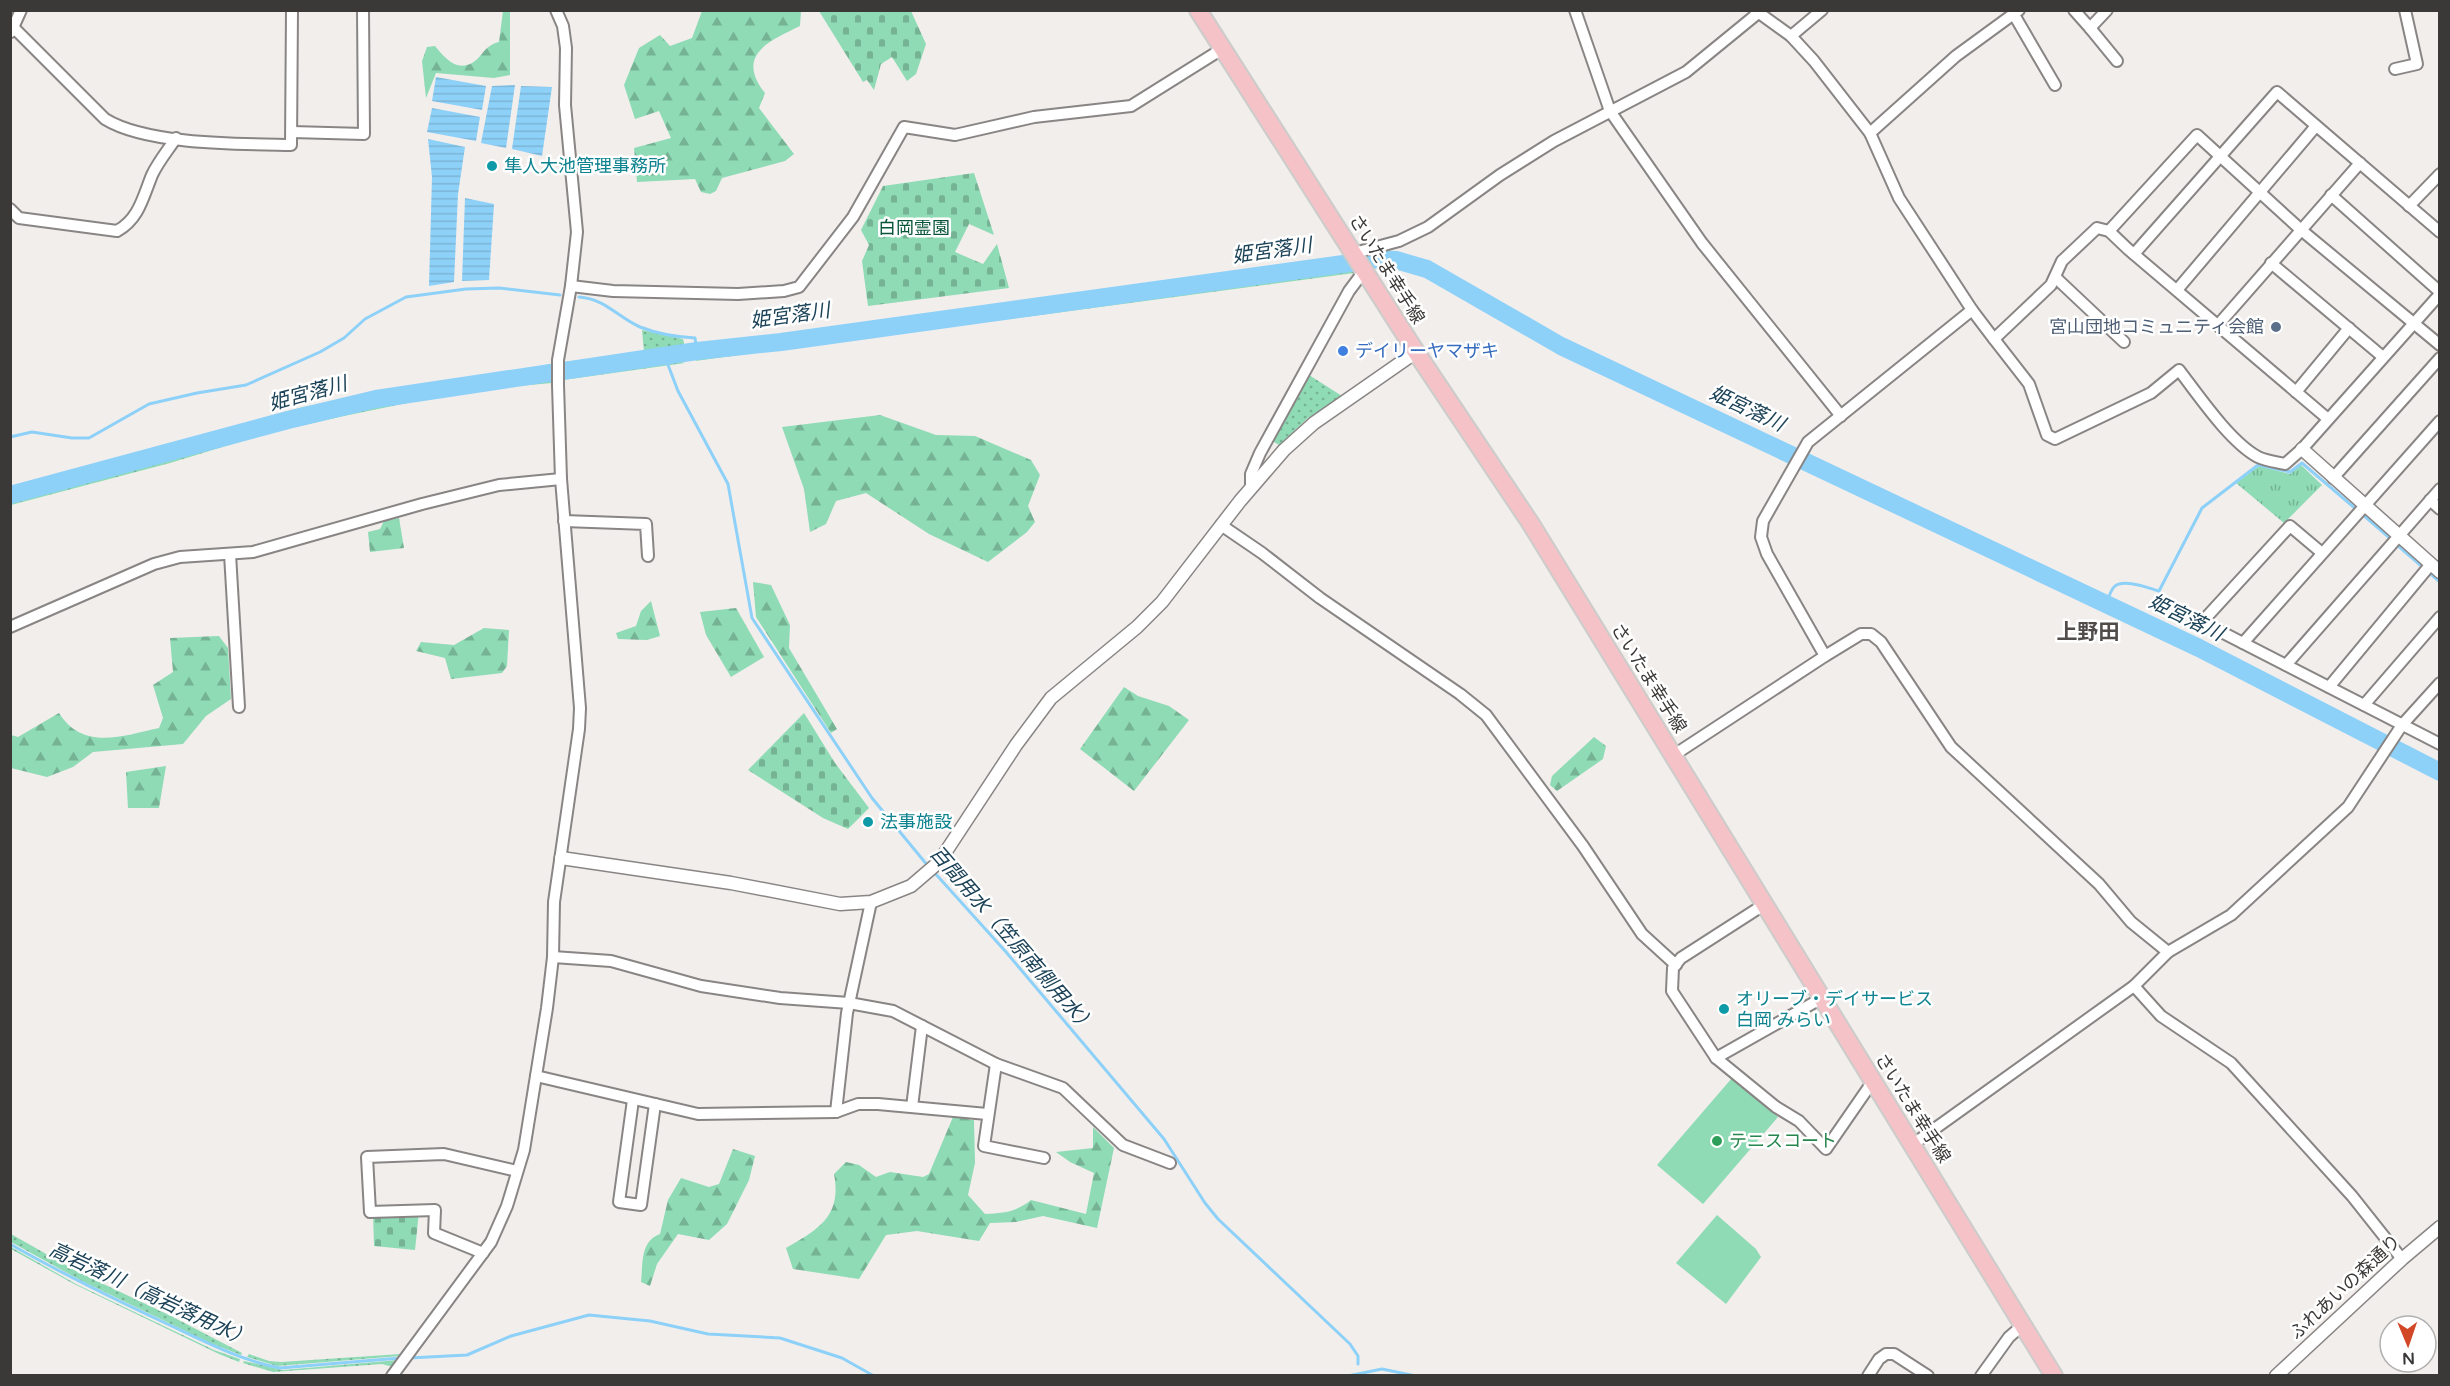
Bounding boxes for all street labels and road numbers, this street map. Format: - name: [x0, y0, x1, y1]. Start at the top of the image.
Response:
- street label: さいたま幸手線: [1344, 210, 1430, 328]
- street label: さいたま幸手線: [1606, 619, 1692, 737]
- street label: さいたま幸手線: [1870, 1049, 1956, 1167]
- street label: ふれあいの森通り: [2285, 1230, 2405, 1344]

